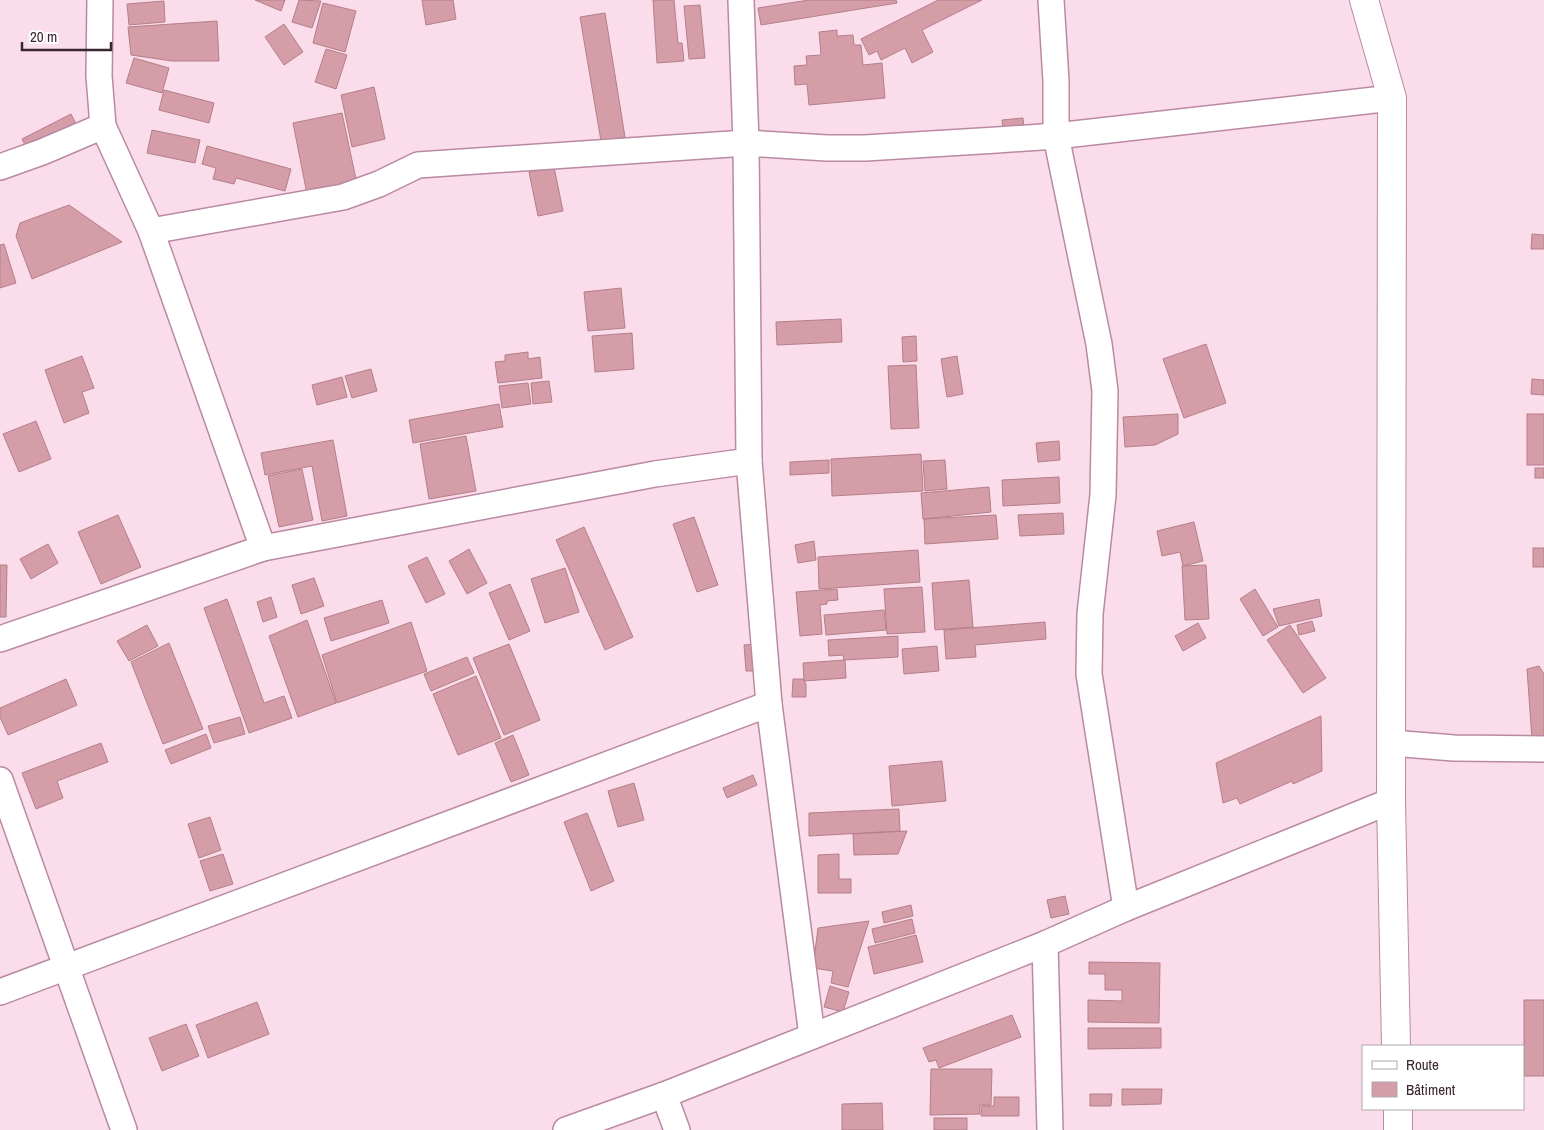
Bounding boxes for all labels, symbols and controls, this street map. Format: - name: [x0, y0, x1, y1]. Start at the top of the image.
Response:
- scale bar: [22, 20, 111, 52]
- text: 20 m: [30, 26, 57, 47]
- legend: [1362, 1045, 1524, 1110]
- text: Route: [1406, 1054, 1439, 1075]
- text: Bâtiment: [1406, 1079, 1456, 1100]

